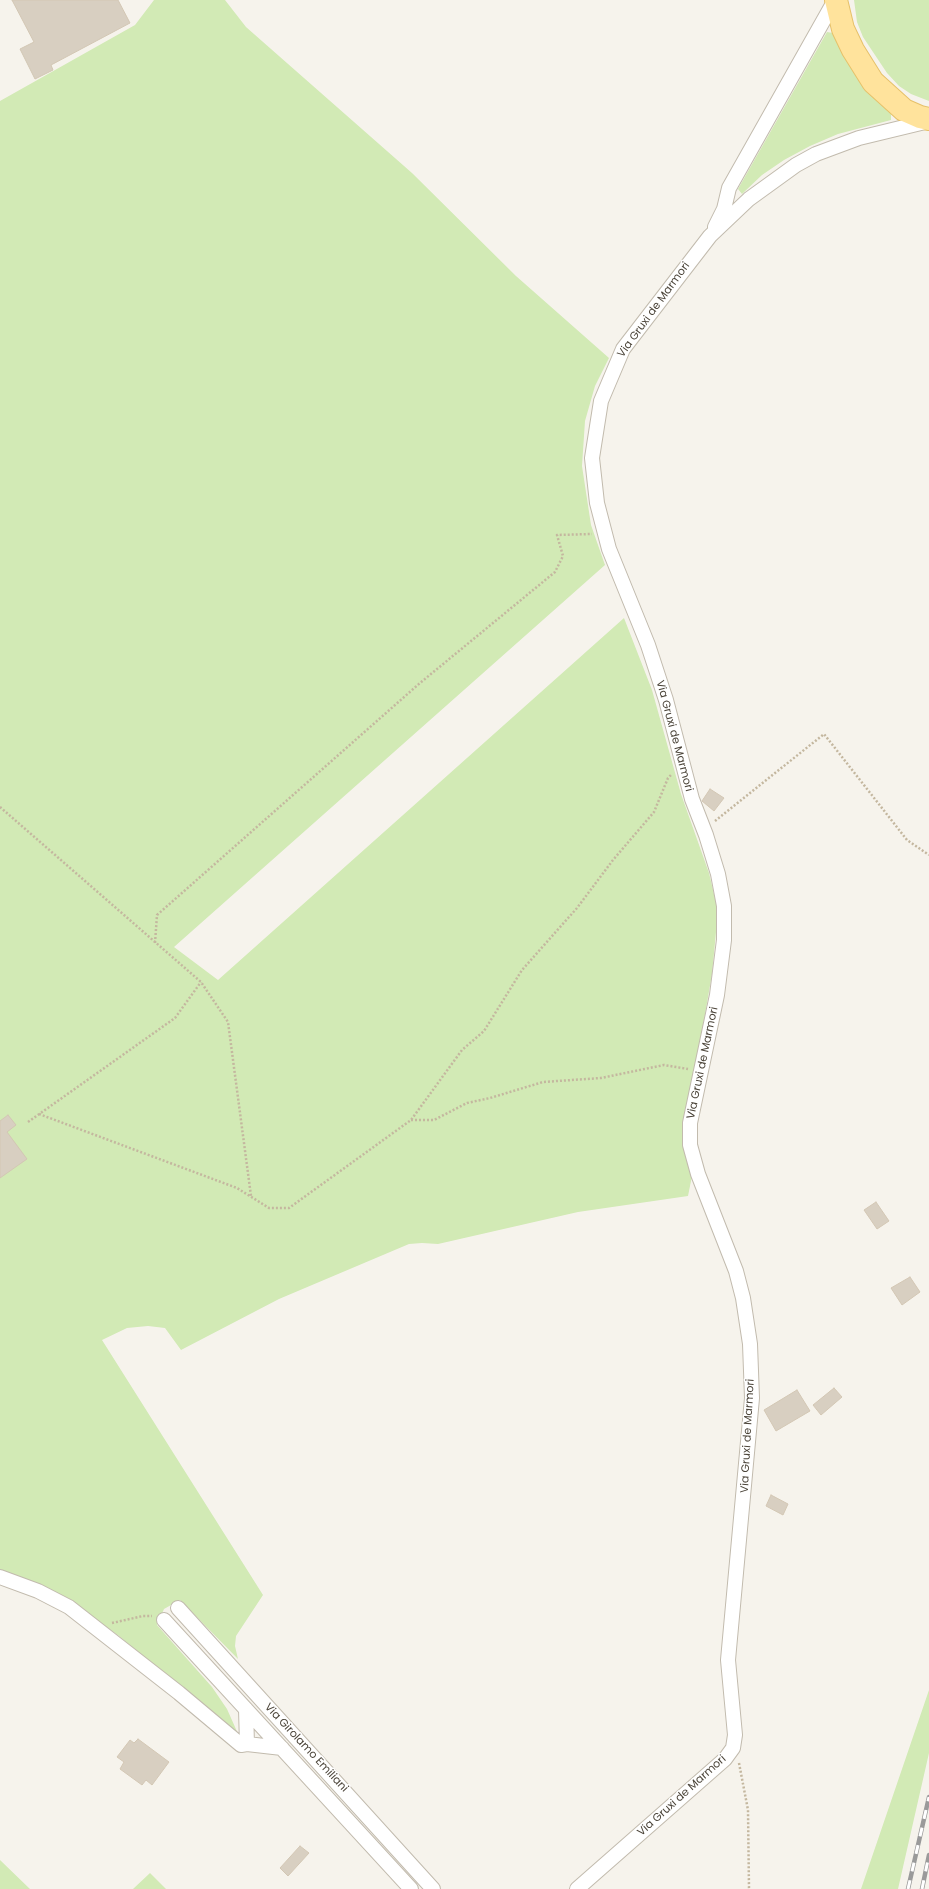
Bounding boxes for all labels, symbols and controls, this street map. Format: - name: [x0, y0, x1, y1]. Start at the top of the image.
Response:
- street label: Via Gruxi de Marmori: [615, 260, 693, 360]
- street label: Via Gruxi de Marmori: [653, 679, 695, 793]
- street label: Via Gruxi de Marmori: [685, 1006, 721, 1120]
- street label: Via Gruxi de Marmori: [738, 1378, 758, 1494]
- street label: Via Girolamo Emiliani: [261, 1701, 351, 1795]
- street label: Via Gruxi de Marmori: [635, 1753, 729, 1839]

